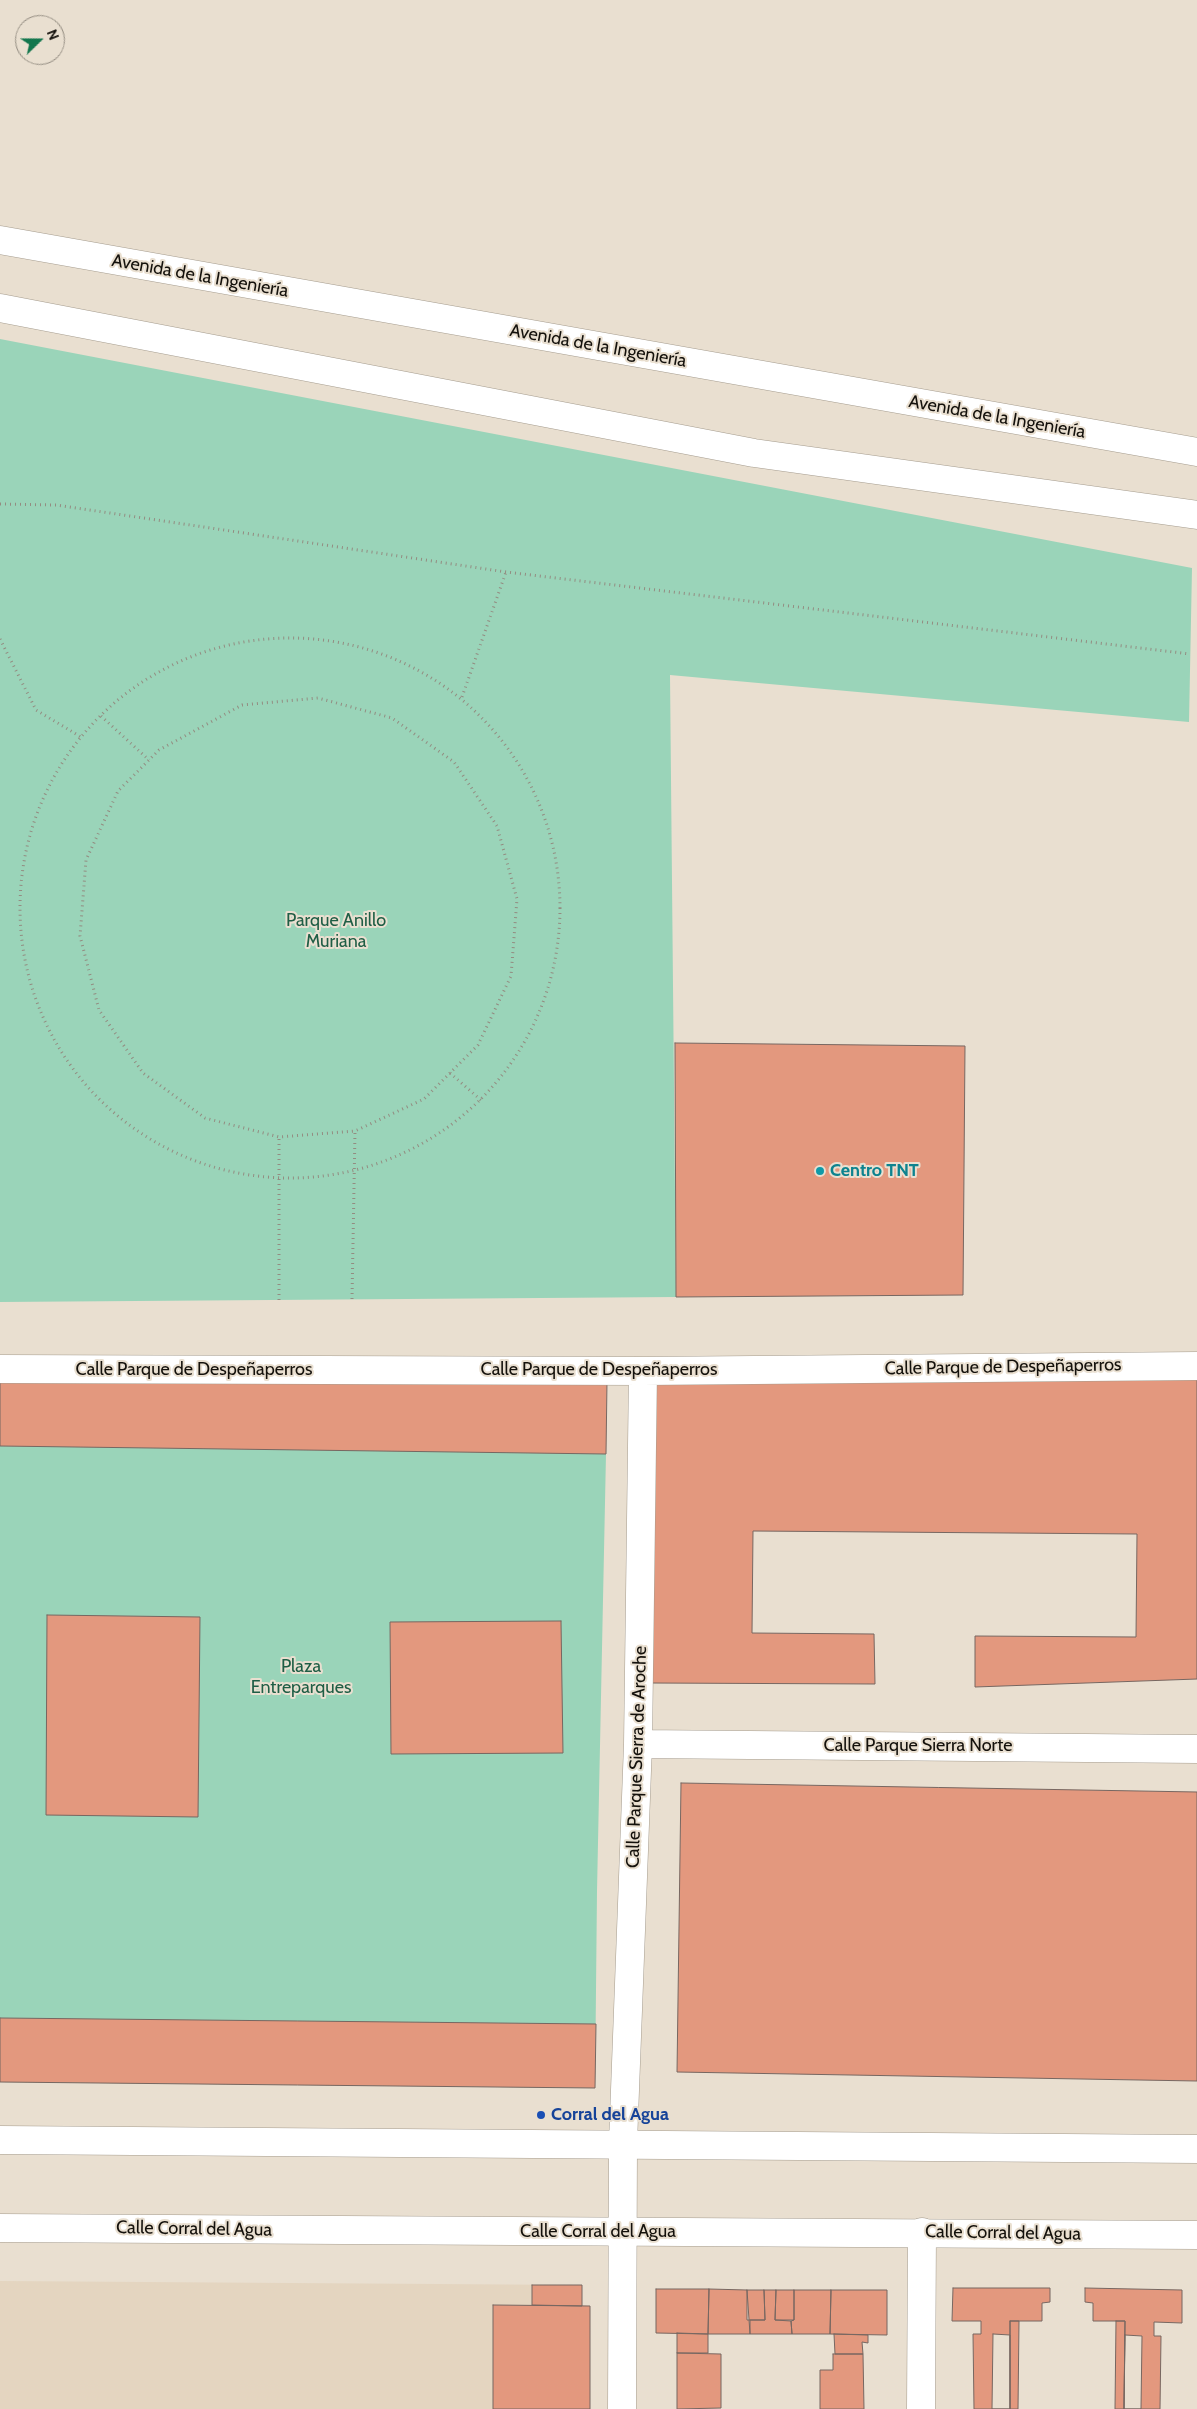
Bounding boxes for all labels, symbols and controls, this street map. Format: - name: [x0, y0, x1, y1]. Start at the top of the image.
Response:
- north arrow: [15, 15, 65, 65]
- text: N: [43, 27, 63, 43]
- street label: Avenida de la Ingeniería: [110, 250, 290, 302]
- street label: Avenida de la Ingeniería: [508, 320, 688, 372]
- street label: Avenida de la Ingeniería: [907, 391, 1087, 443]
- park label: Parque Anillo Muriana: [286, 910, 386, 952]
- place label: Centro TNT: [830, 1160, 919, 1182]
- marker: Centro TNT: [814, 1165, 826, 1177]
- street label: Calle Parque de Despeñaperros: [884, 1354, 1122, 1380]
- street label: Calle Parque de Despeñaperros: [76, 1359, 312, 1381]
- street label: Calle Parque de Despeñaperros: [481, 1359, 717, 1381]
- street label: Calle Parque Sierra de Aroche: [622, 1645, 652, 1869]
- park label: Plaza Entreparques: [251, 1656, 351, 1698]
- street label: Calle Parque Sierra Norte: [824, 1735, 1012, 1757]
- place label: Corral del Agua: [551, 2104, 669, 2126]
- marker: Corral del Agua: [535, 2109, 547, 2121]
- street label: Calle Corral del Agua: [116, 2217, 272, 2241]
- street label: Calle Corral del Agua: [520, 2221, 676, 2243]
- street label: Calle Corral del Agua: [925, 2221, 1081, 2245]

